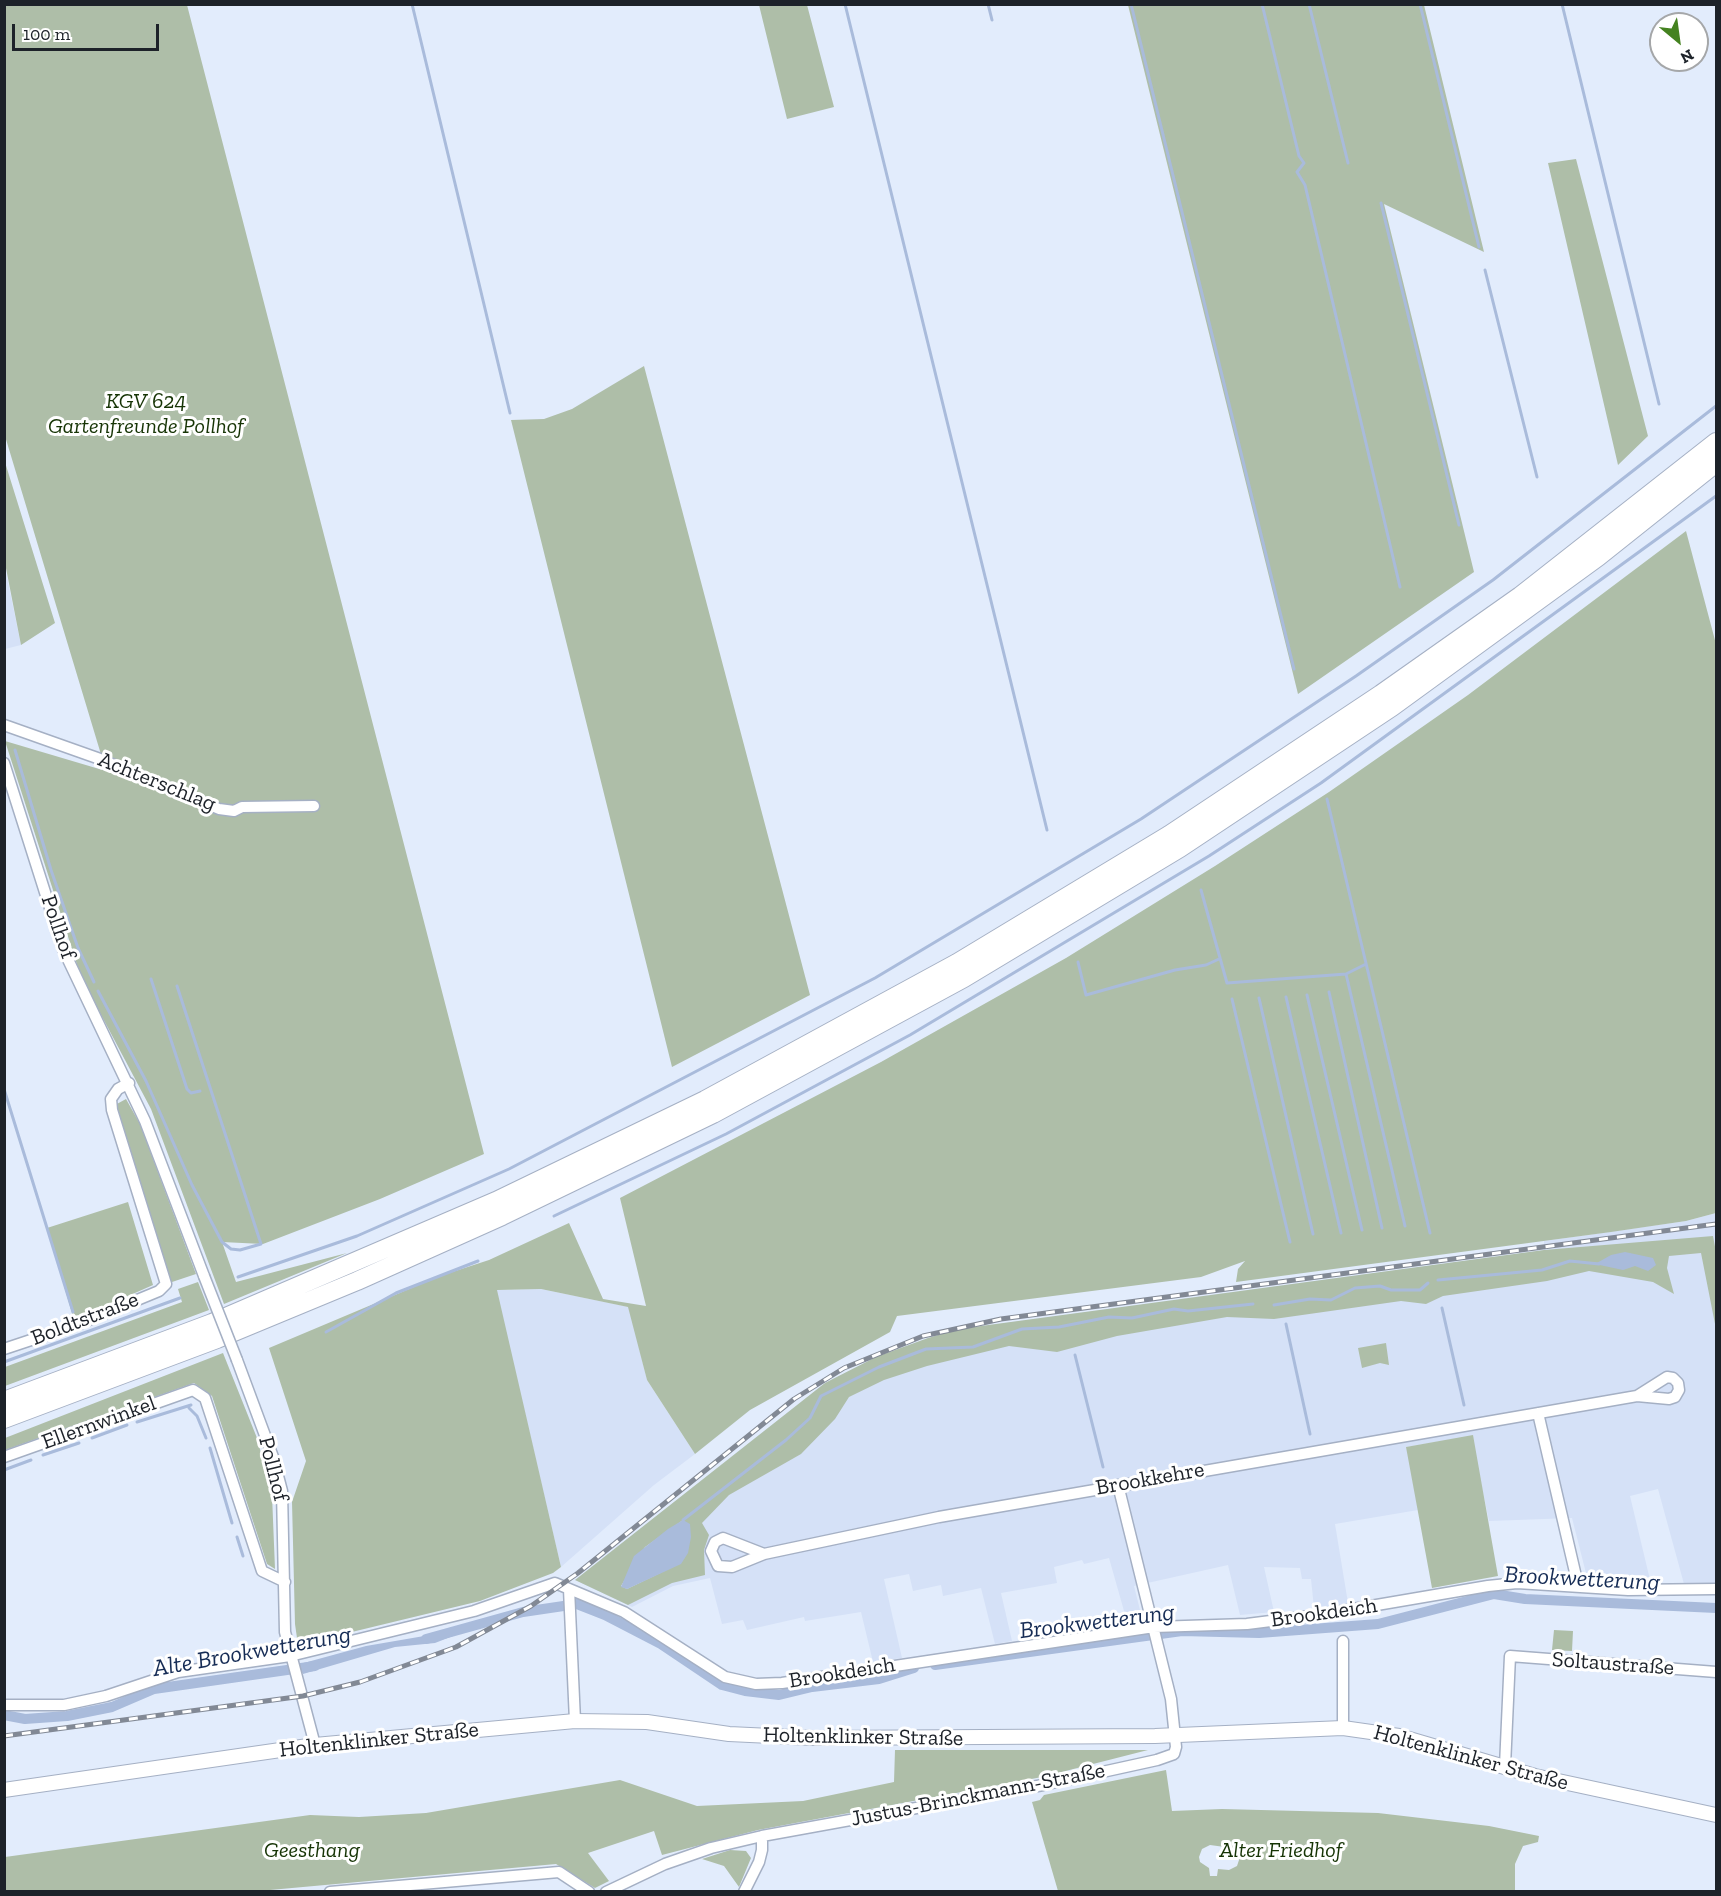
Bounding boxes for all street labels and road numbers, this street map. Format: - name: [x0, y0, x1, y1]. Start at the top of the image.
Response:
- street label: Achterschlag: [94, 746, 220, 818]
- street label: Pollhof: [35, 892, 81, 962]
- street label: Boldtstraße: [28, 1286, 142, 1352]
- street label: Ellernwinkel: [38, 1390, 160, 1456]
- street label: Pollhof: [252, 1434, 294, 1504]
- street label: Brookkehre: [1094, 1456, 1206, 1502]
- street label: Brookdeich: [1269, 1592, 1379, 1634]
- street label: Soltaustraße: [1551, 1647, 1675, 1681]
- street label: Brookdeich: [787, 1652, 897, 1694]
- street label: Holtenklinker Straße: [278, 1716, 480, 1764]
- street label: Holtenklinker Straße: [1371, 1719, 1571, 1797]
- street label: Holtenklinker Straße: [763, 1722, 963, 1752]
- street label: Justus-Brinckmann-Straße: [849, 1757, 1107, 1833]

